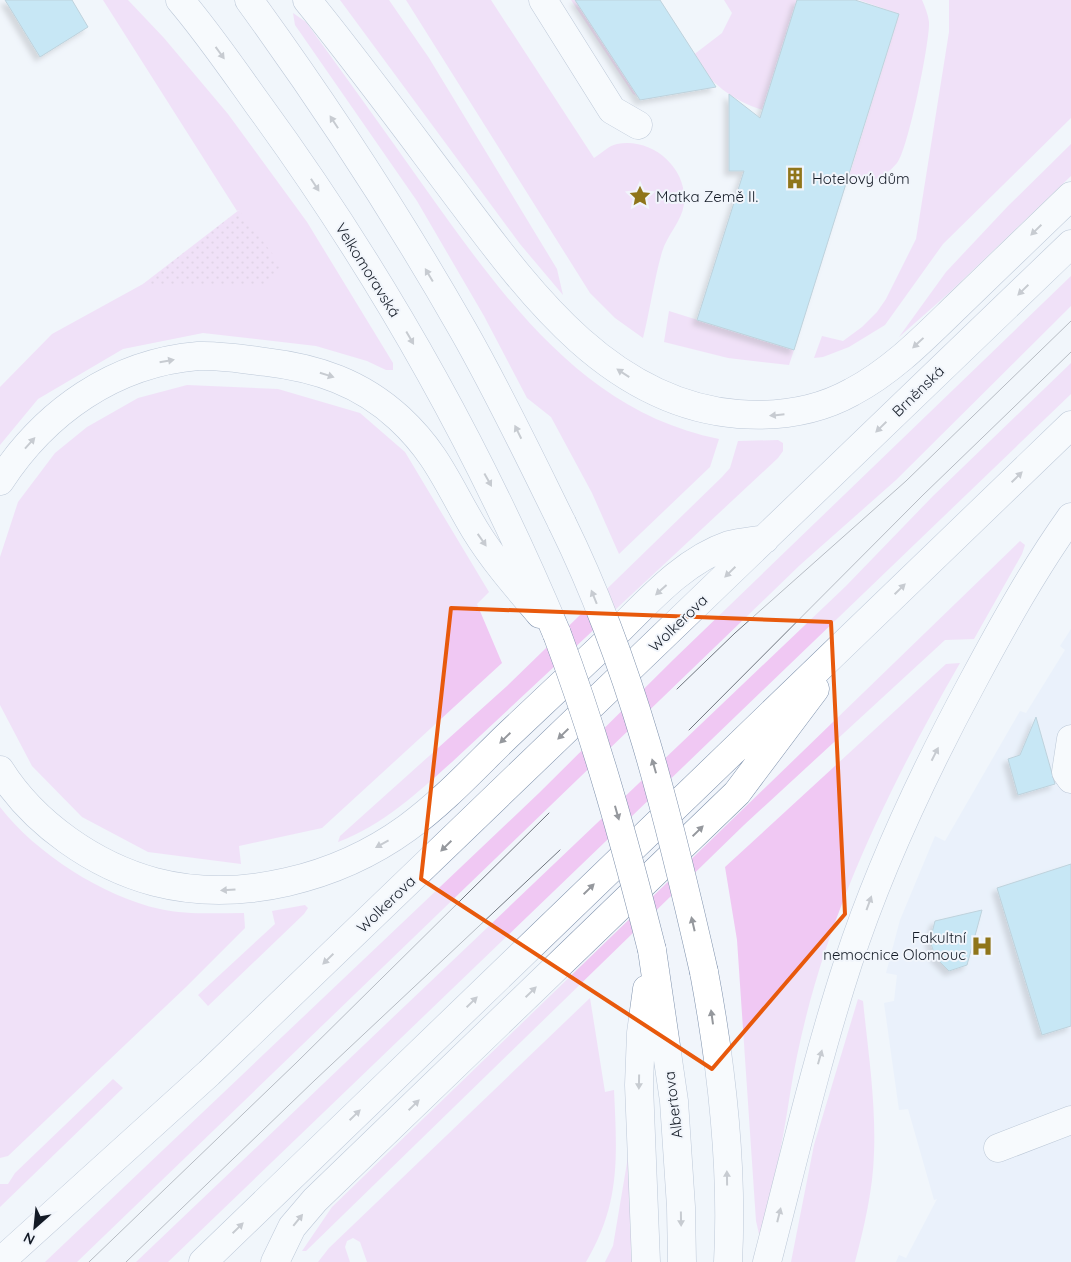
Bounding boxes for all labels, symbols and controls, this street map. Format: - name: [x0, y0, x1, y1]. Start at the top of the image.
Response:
- one-way arrow: [215, 46, 225, 59]
- one-way arrow: [329, 116, 339, 129]
- building icon: Hotelový dům: [782, 165, 808, 191]
- place label: Hotelový dům: [812, 169, 910, 188]
- one-way arrow: [310, 178, 319, 192]
- place icon: Matka Země II.: [627, 183, 653, 209]
- place label: Matka Země II.: [656, 187, 758, 206]
- street label: Velkomoravská: [331, 219, 405, 321]
- one-way arrow: [1030, 224, 1042, 236]
- one-way arrow: [425, 268, 434, 281]
- one-way arrow: [1018, 284, 1030, 296]
- one-way arrow: [405, 331, 414, 344]
- one-way arrow: [913, 337, 925, 349]
- one-way arrow: [159, 357, 175, 365]
- street label: Brněnská: [888, 361, 948, 421]
- one-way arrow: [616, 368, 630, 377]
- one-way arrow: [320, 371, 335, 379]
- one-way arrow: [768, 411, 784, 419]
- one-way arrow: [875, 421, 887, 433]
- one-way arrow: [513, 424, 522, 439]
- one-way arrow: [24, 437, 36, 449]
- one-way arrow: [1011, 471, 1023, 483]
- one-way arrow: [484, 473, 492, 488]
- one-way arrow: [477, 533, 487, 546]
- one-way arrow: [724, 566, 736, 578]
- one-way arrow: [894, 583, 906, 595]
- one-way arrow: [656, 584, 668, 596]
- one-way arrow: [590, 589, 598, 604]
- street label: Wolkerova: [645, 590, 711, 656]
- one-way arrow: [557, 728, 569, 740]
- one-way arrow: [499, 732, 511, 744]
- one-way arrow: [931, 747, 939, 761]
- one-way arrow: [649, 759, 657, 774]
- one-way arrow: [613, 806, 621, 821]
- one-way arrow: [692, 825, 704, 837]
- one-way arrow: [375, 839, 389, 848]
- one-way arrow: [440, 840, 452, 852]
- street label: Wolkerova: [353, 871, 419, 937]
- one-way arrow: [582, 883, 594, 895]
- one-way arrow: [220, 886, 236, 894]
- one-way arrow: [866, 895, 873, 910]
- one-way arrow: [689, 916, 697, 932]
- place label: Fakultní nemocnice Olomouc: [823, 928, 967, 964]
- hospital icon: Fakultní nemocnice Olomouc: [969, 933, 995, 959]
- one-way arrow: [323, 953, 335, 965]
- one-way arrow: [524, 986, 536, 998]
- one-way arrow: [465, 996, 477, 1008]
- one-way arrow: [708, 1008, 716, 1024]
- one-way arrow: [817, 1050, 825, 1065]
- street label: Albertova: [659, 1070, 687, 1140]
- one-way arrow: [635, 1074, 643, 1090]
- one-way arrow: [407, 1099, 419, 1111]
- one-way arrow: [349, 1109, 361, 1121]
- one-way arrow: [723, 1170, 731, 1186]
- north arrow: [10, 1202, 60, 1252]
- one-way arrow: [775, 1207, 783, 1222]
- one-way arrow: [678, 1211, 686, 1227]
- one-way arrow: [293, 1213, 304, 1226]
- one-way arrow: [232, 1222, 244, 1234]
- text: N: [20, 1228, 38, 1249]

